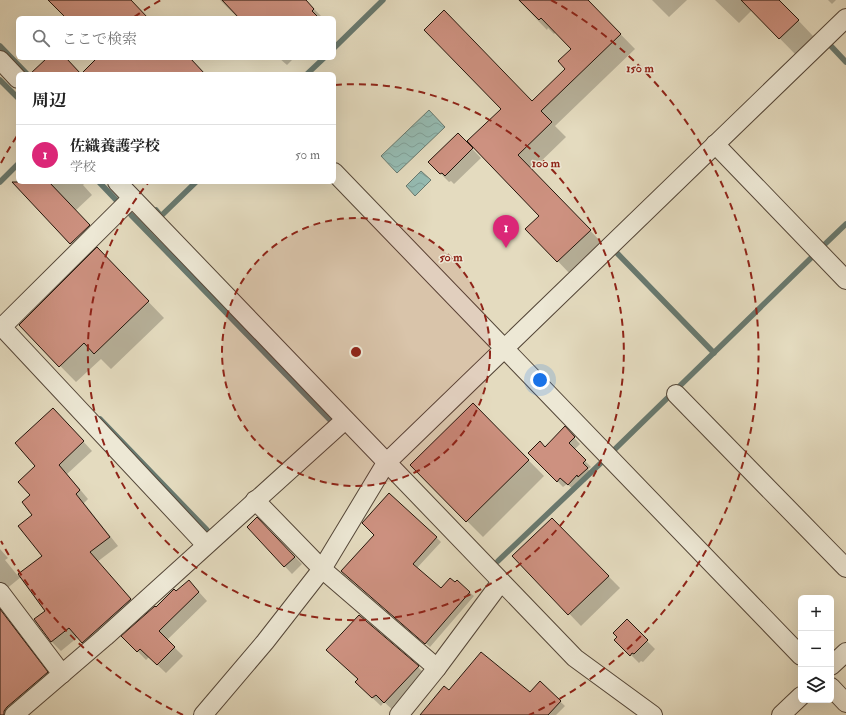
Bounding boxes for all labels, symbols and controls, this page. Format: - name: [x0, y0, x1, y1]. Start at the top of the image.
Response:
- search box: [16, 16, 336, 60]
- icon: search: [30, 27, 52, 49]
- text: ここで検索: [62, 30, 137, 49]
- text: 150 m: [626, 61, 654, 76]
- text: 周辺: [32, 90, 66, 111]
- text: 佐織養護学校: [70, 137, 160, 156]
- text: 1: [43, 147, 47, 163]
- text: 50 m: [295, 147, 320, 163]
- text: 100 m: [532, 156, 561, 171]
- text: 学校: [70, 159, 96, 175]
- pin: 1: [493, 215, 519, 248]
- text: 50 m: [439, 250, 463, 265]
- centre of rings: [349, 345, 363, 359]
- your location: [530, 370, 550, 390]
- map controls: [798, 595, 834, 703]
- button: +: [798, 595, 834, 631]
- button: −: [798, 631, 834, 667]
- button: layers: [798, 667, 834, 703]

